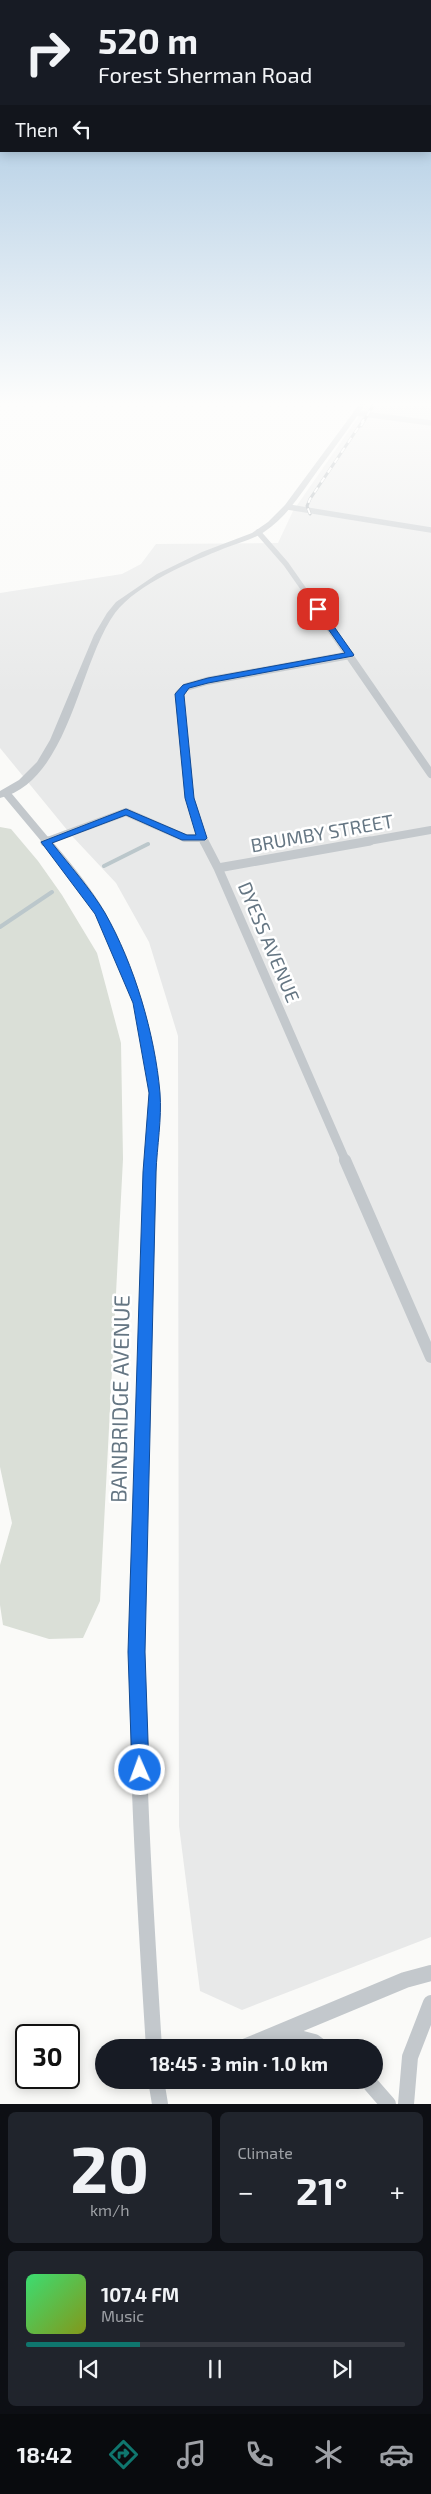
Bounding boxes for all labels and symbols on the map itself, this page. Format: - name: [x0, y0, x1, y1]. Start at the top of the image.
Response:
- pin: [297, 588, 339, 630]
- street label: BRUMBY STREET: [249, 809, 395, 856]
- street label: DYESS AVENUE: [234, 878, 305, 1006]
- street label: BAINBRIDGE AVENUE: [104, 1295, 134, 1503]
- position arrow: [113, 1743, 165, 1795]
- speed limit sign: 30: [15, 2024, 80, 2089]

